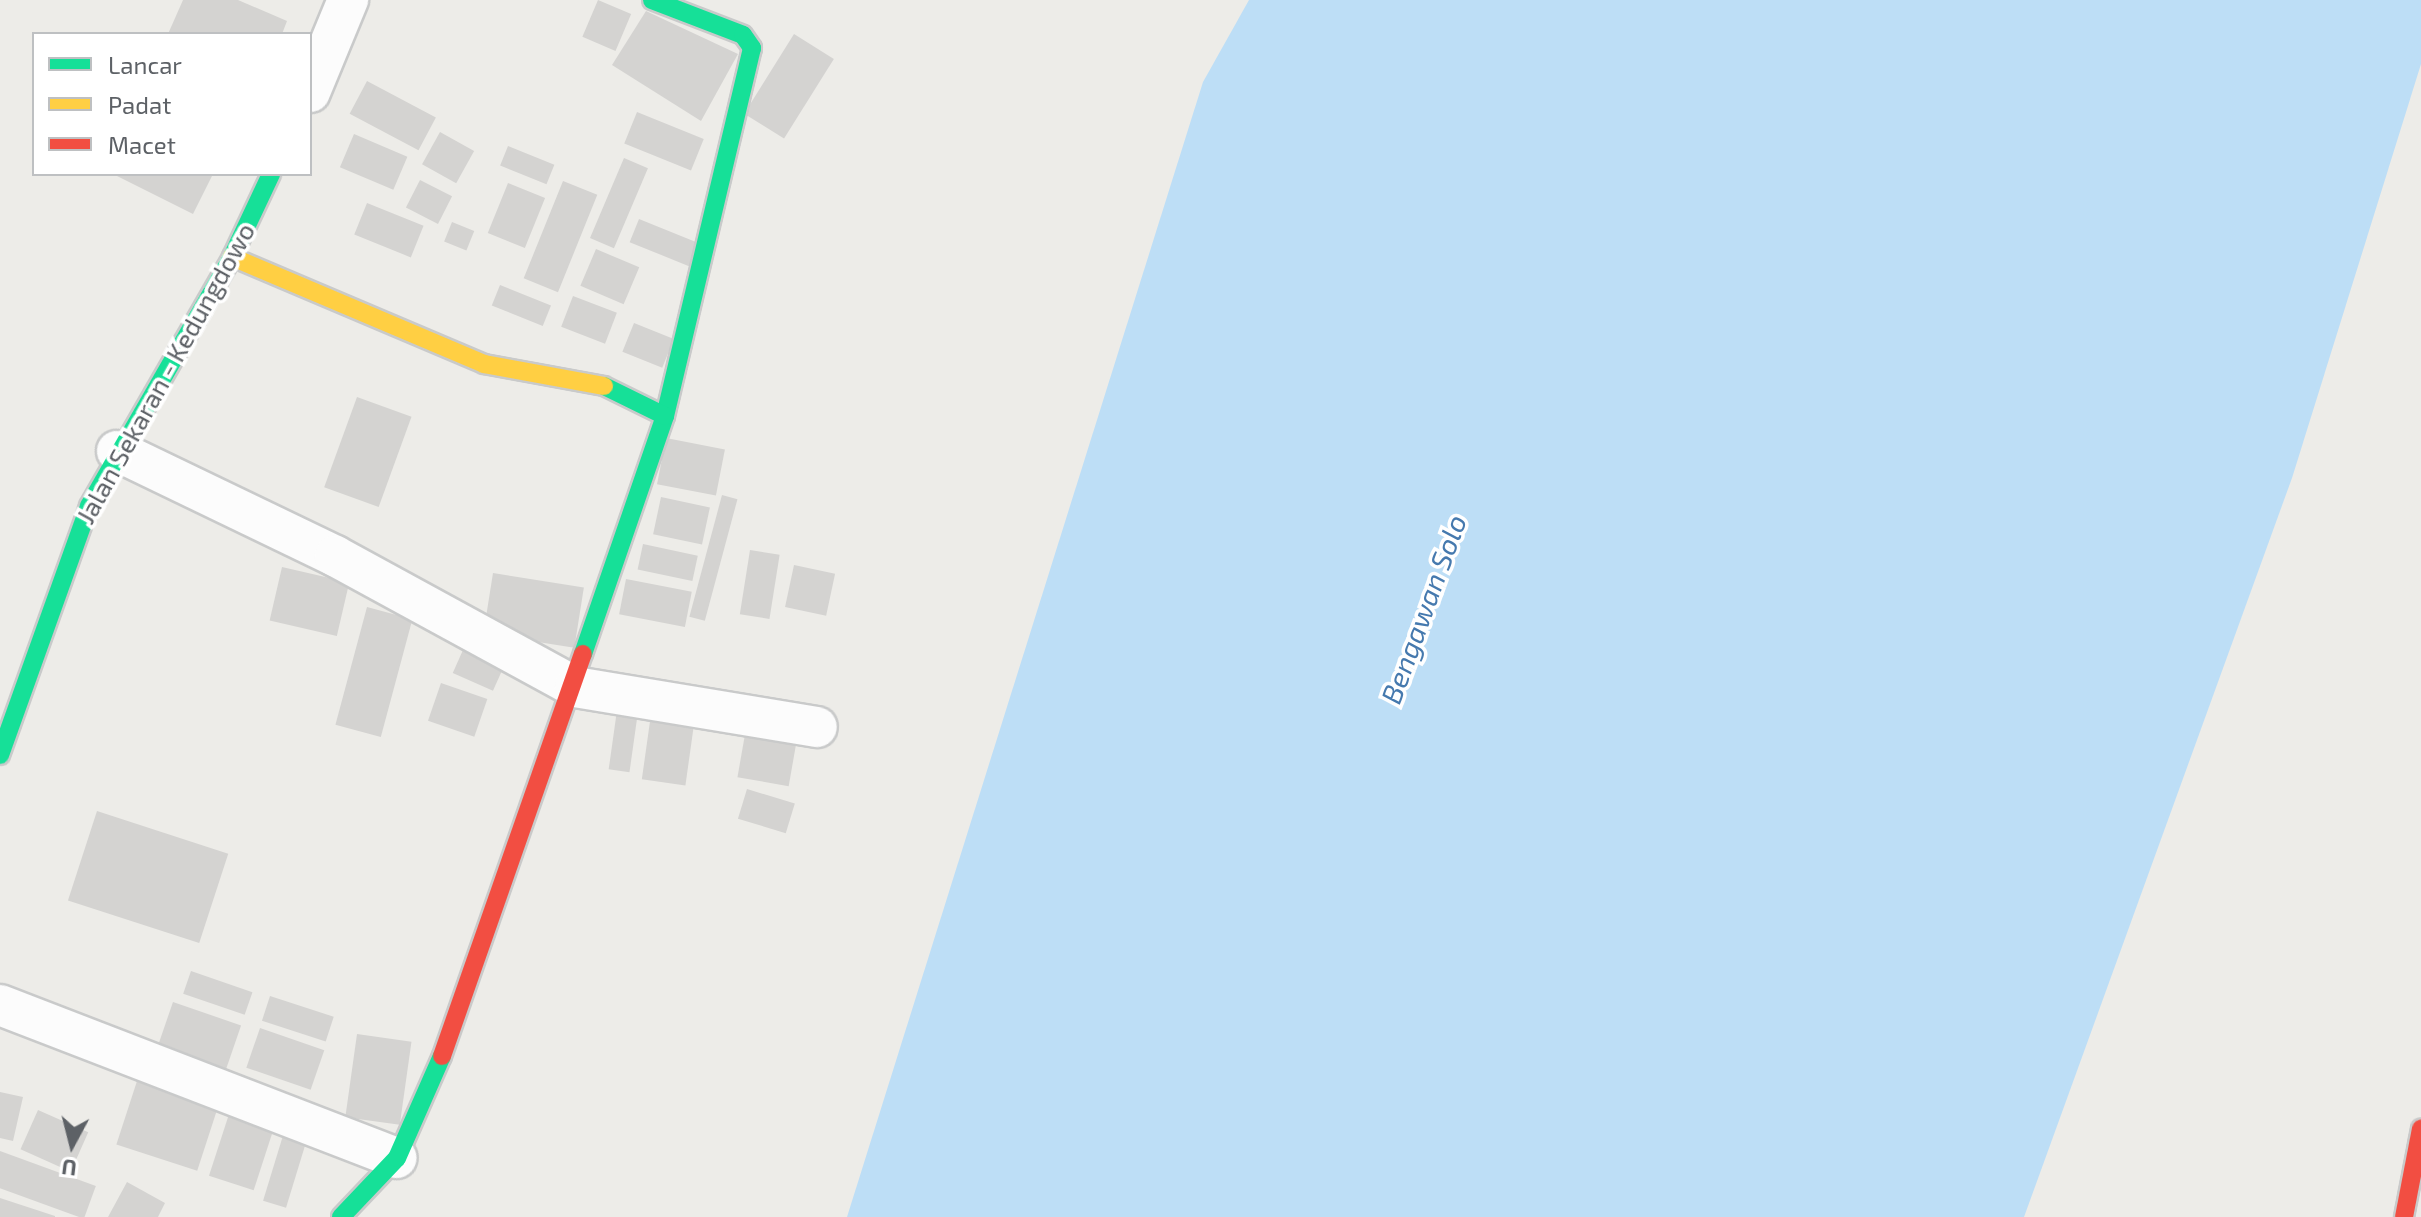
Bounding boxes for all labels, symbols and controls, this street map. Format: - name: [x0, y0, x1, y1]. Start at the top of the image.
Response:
- legend: [32, 32, 312, 176]
- text: Lancar: [108, 50, 182, 79]
- text: Padat: [108, 90, 171, 119]
- text: Macet: [108, 130, 176, 159]
- street label: Jalan Sekaran - Kedungdowo: [69, 217, 261, 529]
- water label: Bengawan Solo: [1373, 510, 1473, 708]
- north arrow: [32, 1105, 112, 1185]
- text: U: [60, 1155, 78, 1183]

